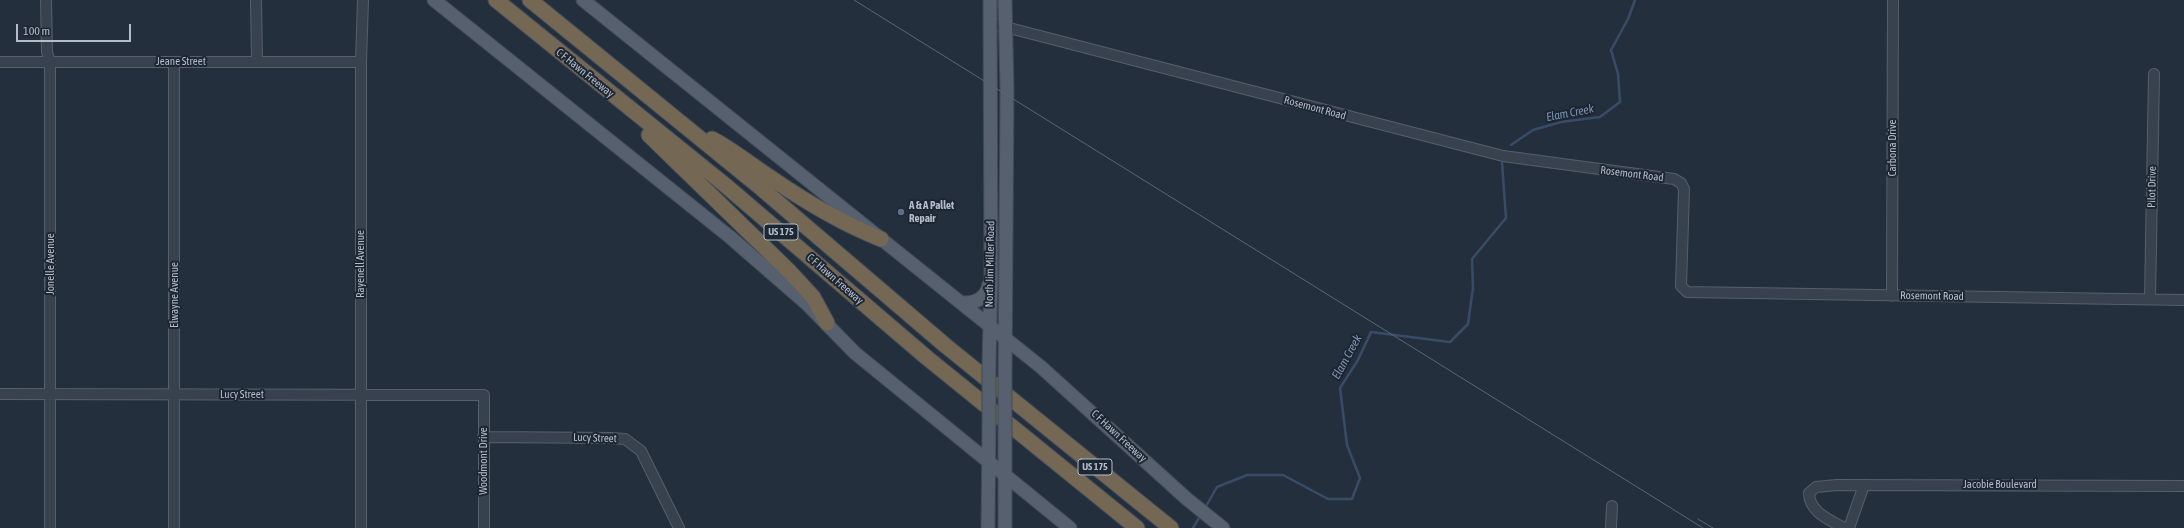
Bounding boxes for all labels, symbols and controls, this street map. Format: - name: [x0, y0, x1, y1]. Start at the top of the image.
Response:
- scale bar: [18, 16, 133, 42]
- text: 100 m: [23, 24, 50, 38]
- street label: C F Hawn Freeway: [553, 46, 617, 100]
- street label: Jeane Street: [156, 55, 206, 69]
- street label: Rosemont Road: [1283, 93, 1347, 123]
- water label: Elam Creek: [1545, 101, 1595, 125]
- street label: Carbona Drive: [1886, 119, 1900, 177]
- street label: Rosemont Road: [1600, 164, 1664, 184]
- street label: Pilot Drive: [2145, 166, 2159, 208]
- place label: A & A Pallet Repair: [909, 199, 954, 225]
- marker: A & A Pallet Repair: [896, 207, 906, 217]
- street label: North Jim Miller Road: [983, 221, 997, 307]
- road number: US 175: [764, 224, 798, 240]
- street label: Rayenell Avenue: [354, 230, 368, 298]
- street label: Jonelle Avenue: [44, 233, 58, 295]
- street label: C F Hawn Freeway: [804, 251, 866, 307]
- street label: Elwayne Avenue: [168, 262, 182, 328]
- street label: Rosemont Road: [1900, 289, 1964, 303]
- water label: Elam Creek: [1329, 332, 1365, 382]
- street label: Lucy Street: [220, 388, 264, 402]
- street label: C F Hawn Freeway: [1089, 407, 1149, 465]
- street label: Woodmont Drive: [477, 427, 491, 495]
- street label: Lucy Street: [573, 431, 617, 445]
- road number: US 175: [1078, 459, 1112, 475]
- street label: Jacobie Boulevard: [1963, 478, 2037, 492]

